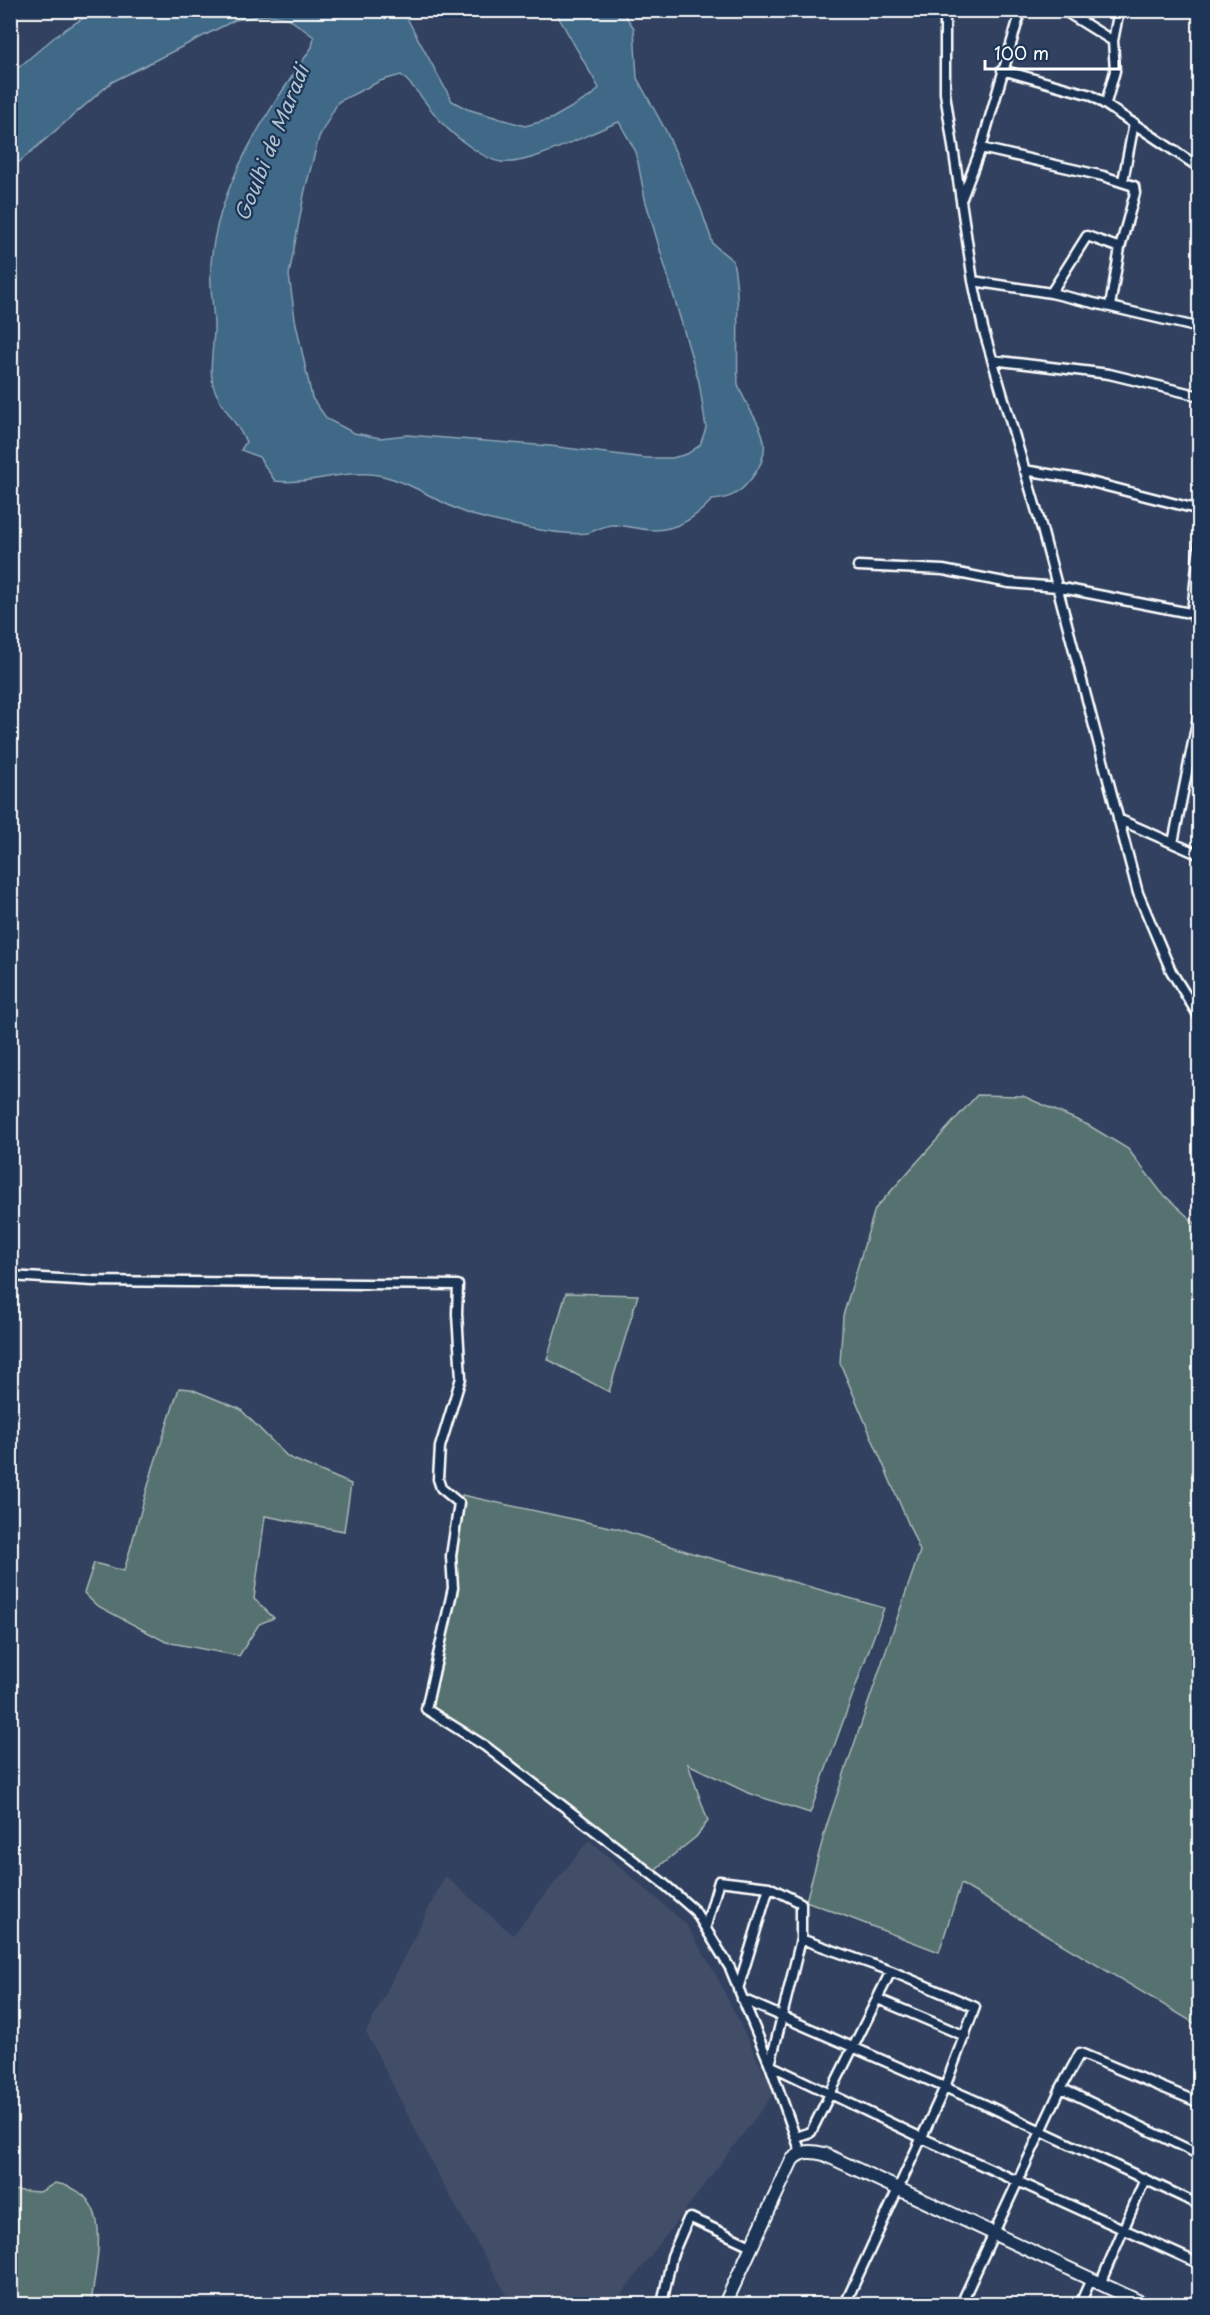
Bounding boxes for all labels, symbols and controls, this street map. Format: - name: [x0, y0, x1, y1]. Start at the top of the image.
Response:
- scale bar: [985, 33, 1118, 71]
- text: 100 m: [994, 39, 1049, 66]
- water label: Goulbi de Maradi: [226, 57, 317, 225]

